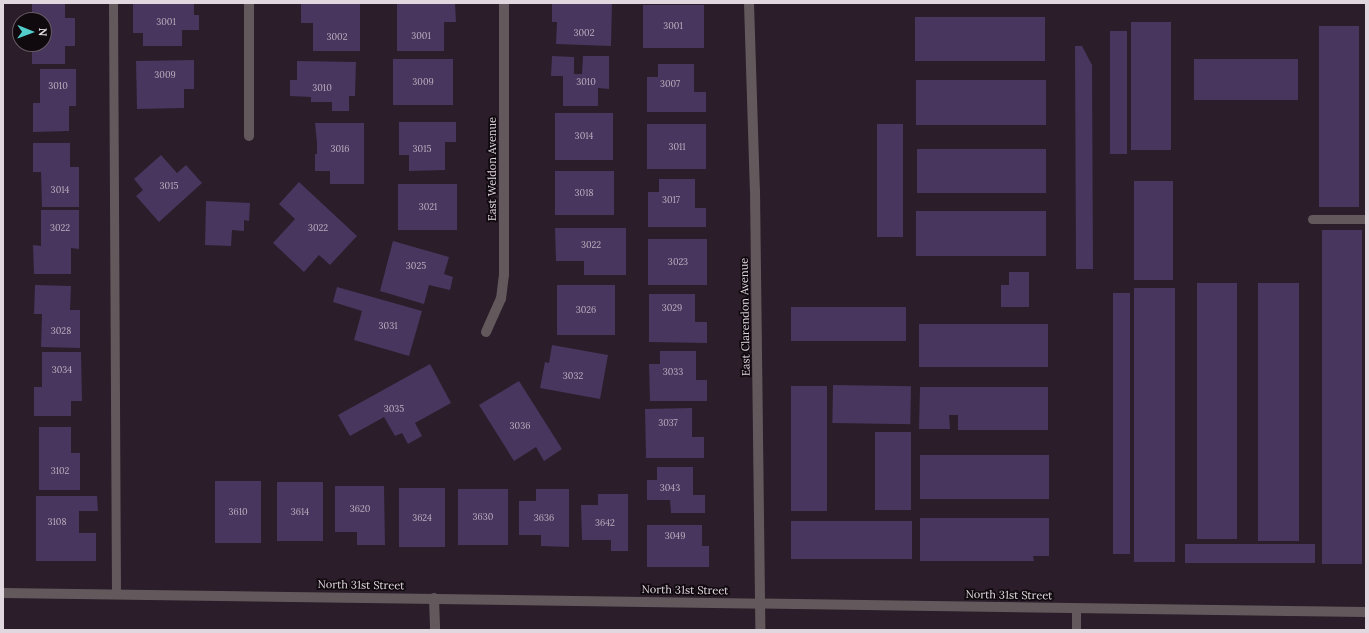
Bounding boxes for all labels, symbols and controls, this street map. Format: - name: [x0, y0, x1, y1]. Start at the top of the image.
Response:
- north arrow: [12, 12, 52, 52]
- house number: 3001: [156, 17, 176, 27]
- house number: 3001: [663, 21, 683, 31]
- text: N: [36, 28, 50, 37]
- house number: 3002: [574, 28, 594, 38]
- house number: 3001: [411, 31, 431, 41]
- house number: 3002: [327, 32, 347, 42]
- house number: 3009: [154, 70, 176, 80]
- house number: 3009: [412, 77, 434, 87]
- house number: 3010: [576, 77, 596, 87]
- house number: 3007: [660, 79, 680, 89]
- house number: 3010: [48, 81, 68, 91]
- house number: 3010: [312, 83, 332, 93]
- street label: East Weldon Avenue: [485, 117, 499, 221]
- house number: 3014: [575, 131, 593, 141]
- house number: 3011: [668, 142, 686, 152]
- house number: 3016: [330, 144, 350, 154]
- house number: 3015: [413, 144, 431, 154]
- house number: 3015: [160, 181, 178, 191]
- house number: 3014: [51, 185, 69, 195]
- house number: 3018: [575, 188, 593, 198]
- house number: 3017: [662, 195, 680, 205]
- house number: 3021: [419, 202, 437, 212]
- house number: 3022: [50, 223, 70, 233]
- house number: 3022: [308, 223, 328, 233]
- house number: 3022: [581, 240, 601, 250]
- house number: 3023: [668, 257, 688, 267]
- street label: East Clarendon Avenue: [737, 258, 753, 376]
- house number: 3025: [406, 261, 426, 271]
- house number: 3029: [662, 303, 682, 313]
- house number: 3026: [576, 305, 596, 315]
- house number: 3031: [379, 321, 397, 331]
- house number: 3028: [51, 326, 71, 336]
- house number: 3034: [52, 365, 72, 375]
- house number: 3033: [663, 367, 683, 377]
- house number: 3032: [563, 371, 583, 381]
- house number: 3035: [384, 404, 404, 414]
- house number: 3037: [658, 418, 678, 428]
- house number: 3036: [510, 421, 530, 431]
- house number: 3102: [51, 466, 69, 476]
- house number: 3043: [660, 483, 680, 493]
- house number: 3620: [350, 504, 370, 514]
- house number: 3610: [228, 507, 248, 517]
- house number: 3614: [291, 507, 309, 517]
- house number: 3630: [473, 512, 493, 522]
- house number: 3624: [412, 513, 432, 523]
- house number: 3636: [534, 513, 554, 523]
- house number: 3108: [48, 517, 66, 527]
- house number: 3642: [595, 518, 615, 528]
- house number: 3049: [665, 531, 685, 541]
- street label: North 31st Street: [317, 578, 405, 592]
- street label: North 31st Street: [641, 583, 729, 597]
- street label: North 31st Street: [965, 588, 1053, 602]

